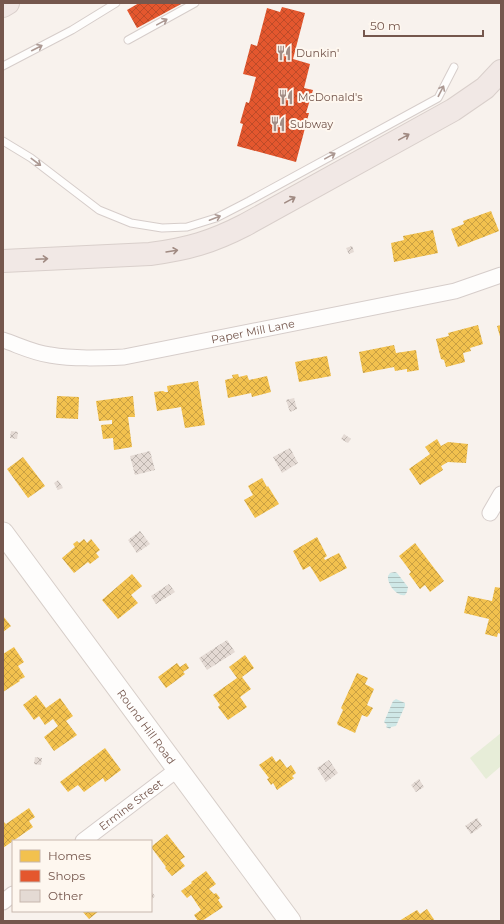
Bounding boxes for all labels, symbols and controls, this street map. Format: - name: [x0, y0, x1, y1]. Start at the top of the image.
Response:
- scale bar: [364, 12, 483, 38]
- one-way arrow: [155, 17, 167, 25]
- text: 50 m: [370, 18, 401, 33]
- one-way arrow: [31, 43, 43, 51]
- restaurant icon: Dunkin': [275, 44, 293, 62]
- place label: Dunkin': [296, 46, 339, 60]
- one-way arrow: [438, 86, 445, 98]
- restaurant icon: McDonald's: [277, 88, 295, 106]
- place label: McDonald's: [298, 90, 363, 104]
- restaurant icon: Subway: [269, 115, 287, 133]
- place label: Subway: [290, 117, 333, 131]
- one-way arrow: [398, 133, 410, 141]
- one-way arrow: [323, 152, 335, 159]
- one-way arrow: [30, 157, 41, 166]
- one-way arrow: [284, 196, 296, 204]
- one-way arrow: [209, 213, 221, 221]
- one-way arrow: [165, 247, 178, 255]
- one-way arrow: [35, 255, 48, 262]
- street label: Paper Mill Lane: [210, 316, 296, 346]
- street label: Round Hill Road: [114, 687, 179, 767]
- street label: Ermine Street: [96, 776, 166, 833]
- legend: [12, 840, 152, 912]
- text: Homes: [48, 848, 91, 863]
- text: Shops: [48, 868, 85, 883]
- text: Other: [48, 888, 83, 903]

